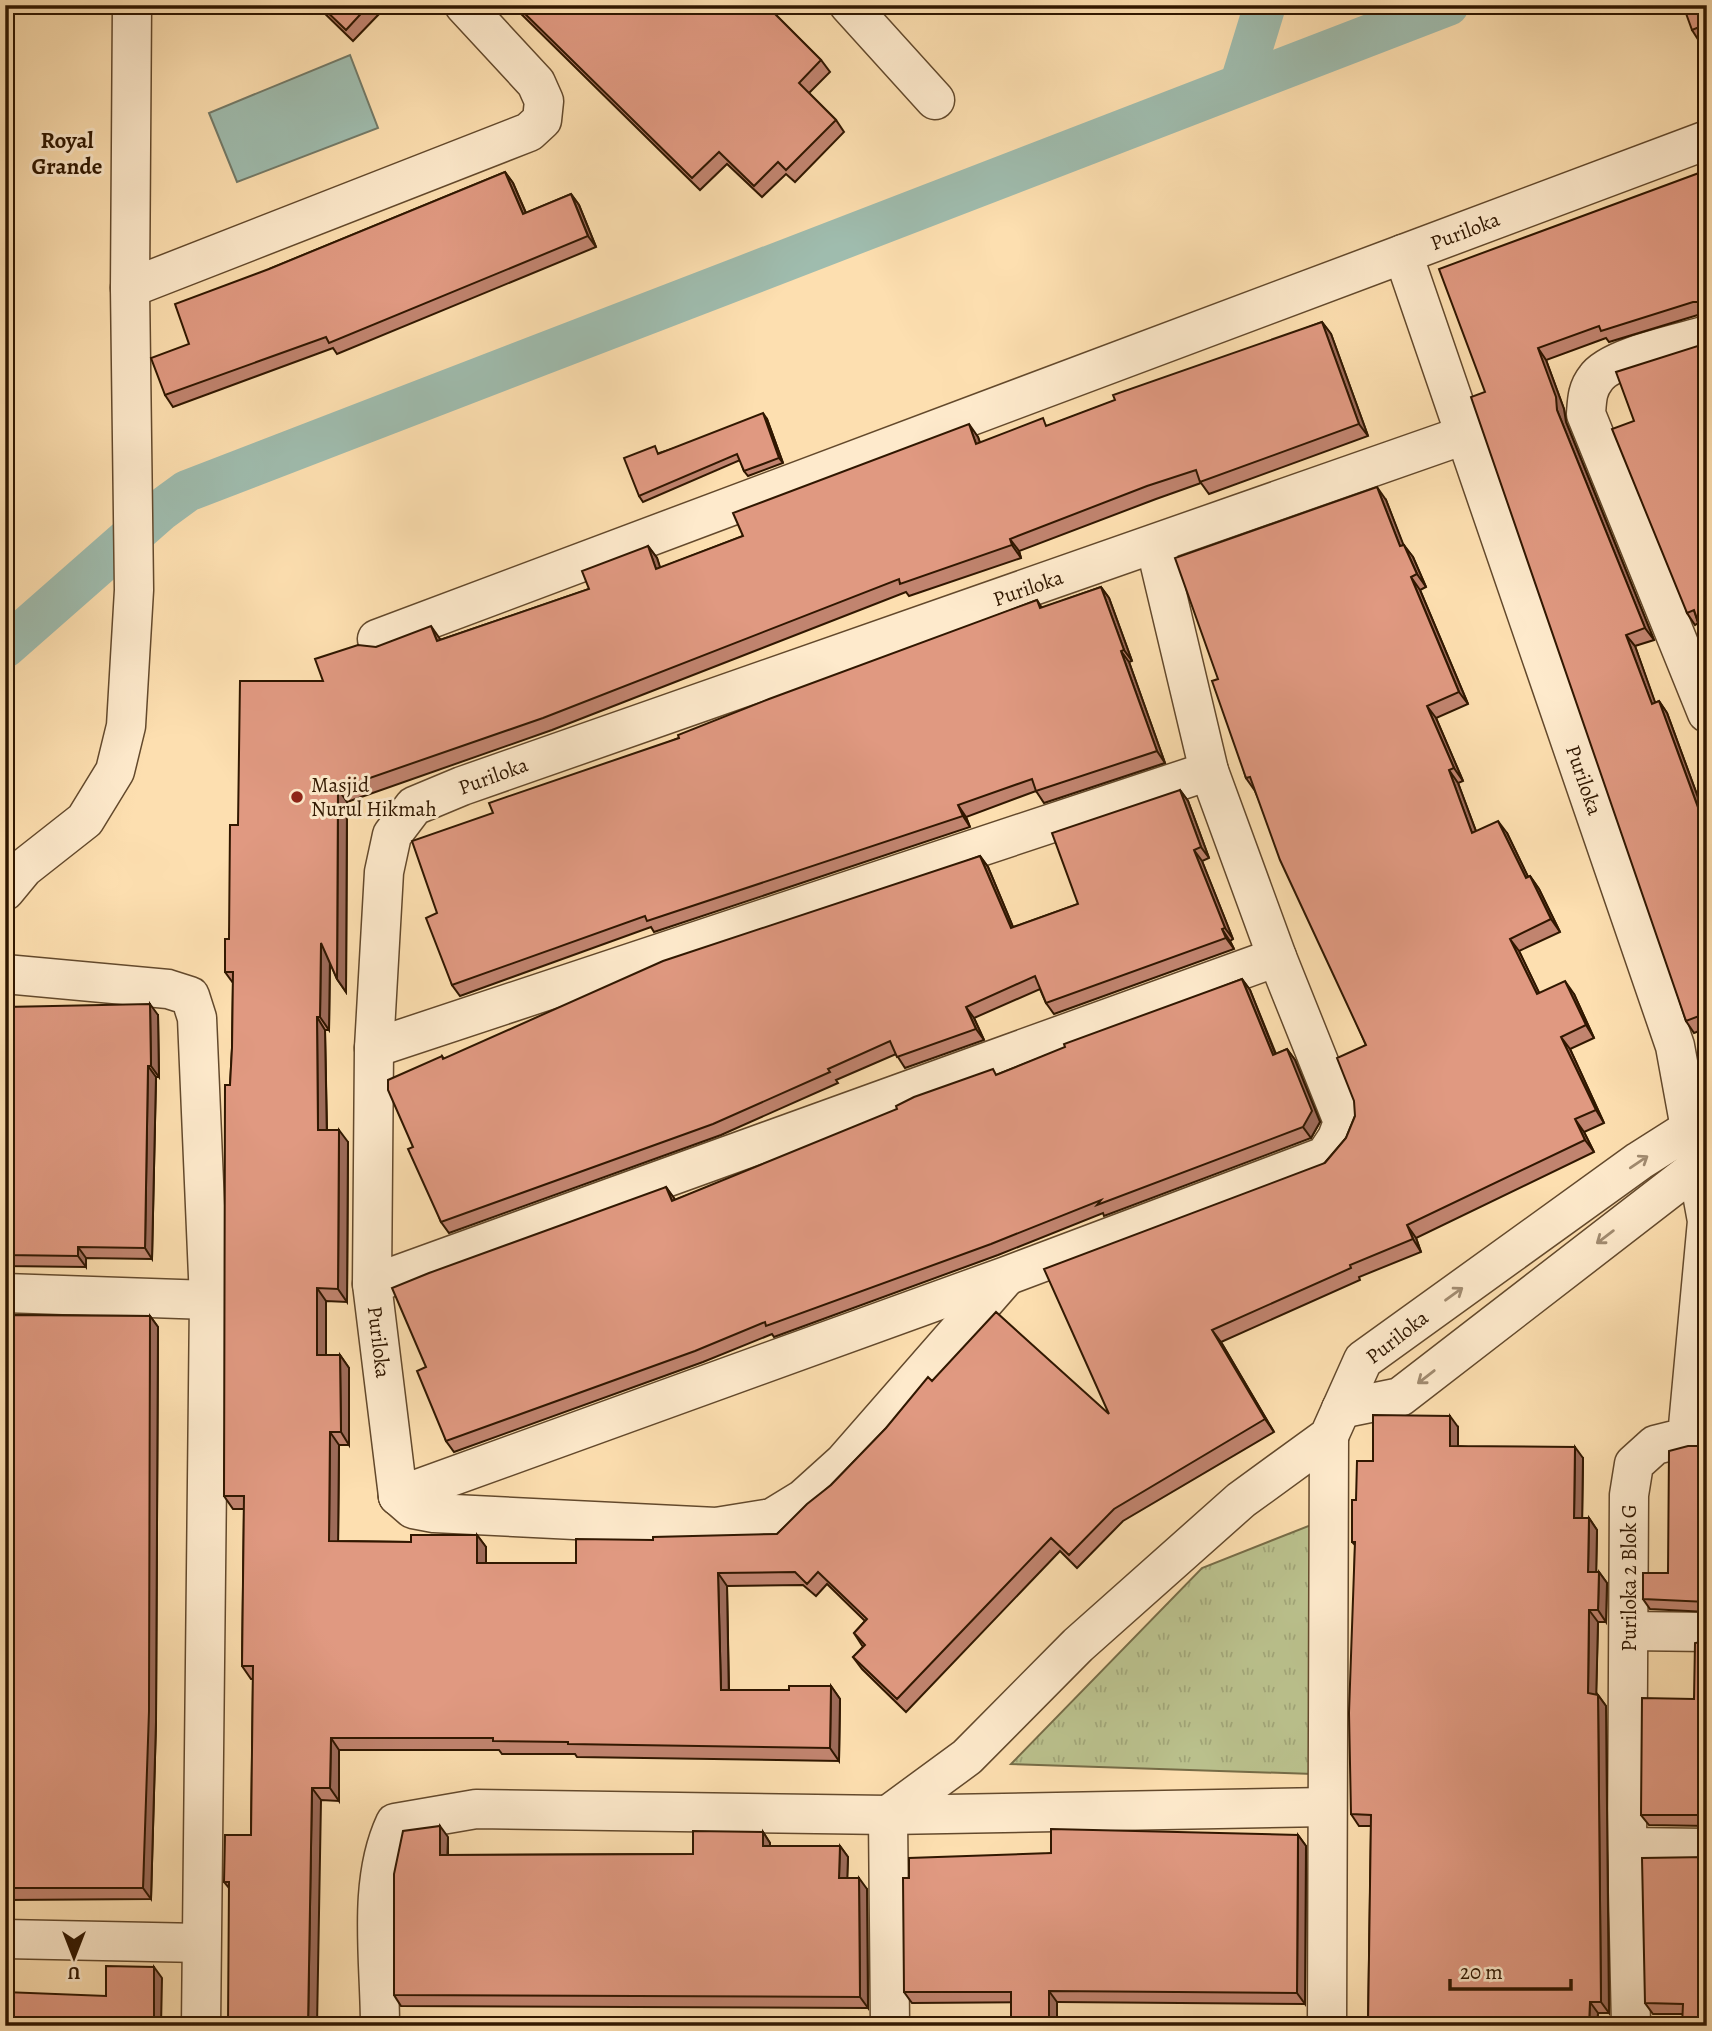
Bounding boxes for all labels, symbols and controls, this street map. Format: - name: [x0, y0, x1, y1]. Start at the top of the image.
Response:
- district label: Royal Grande: [32, 125, 102, 182]
- street label: Puriloka: [1426, 205, 1504, 257]
- street label: Puriloka: [989, 563, 1067, 613]
- street label: Puriloka: [1559, 741, 1609, 819]
- street label: Puriloka: [454, 750, 532, 802]
- place label: Masjid Nurul Hikmah: [311, 771, 437, 823]
- marker: Masjid Nurul Hikmah: [289, 789, 305, 805]
- one-way arrow: [1629, 1154, 1648, 1169]
- one-way arrow: [1597, 1230, 1615, 1245]
- one-way arrow: [1444, 1287, 1463, 1302]
- street label: Puriloka: [361, 1304, 397, 1380]
- street label: Puriloka: [1360, 1304, 1434, 1370]
- one-way arrow: [1417, 1369, 1435, 1385]
- street label: Puriloka 2 Blok G: [1615, 1504, 1643, 1652]
- north arrow: [38, 1923, 108, 1993]
- scale bar: [1450, 1947, 1570, 1991]
- text: 20 m: [1460, 1958, 1503, 1986]
- text: U: [67, 1960, 80, 1986]

